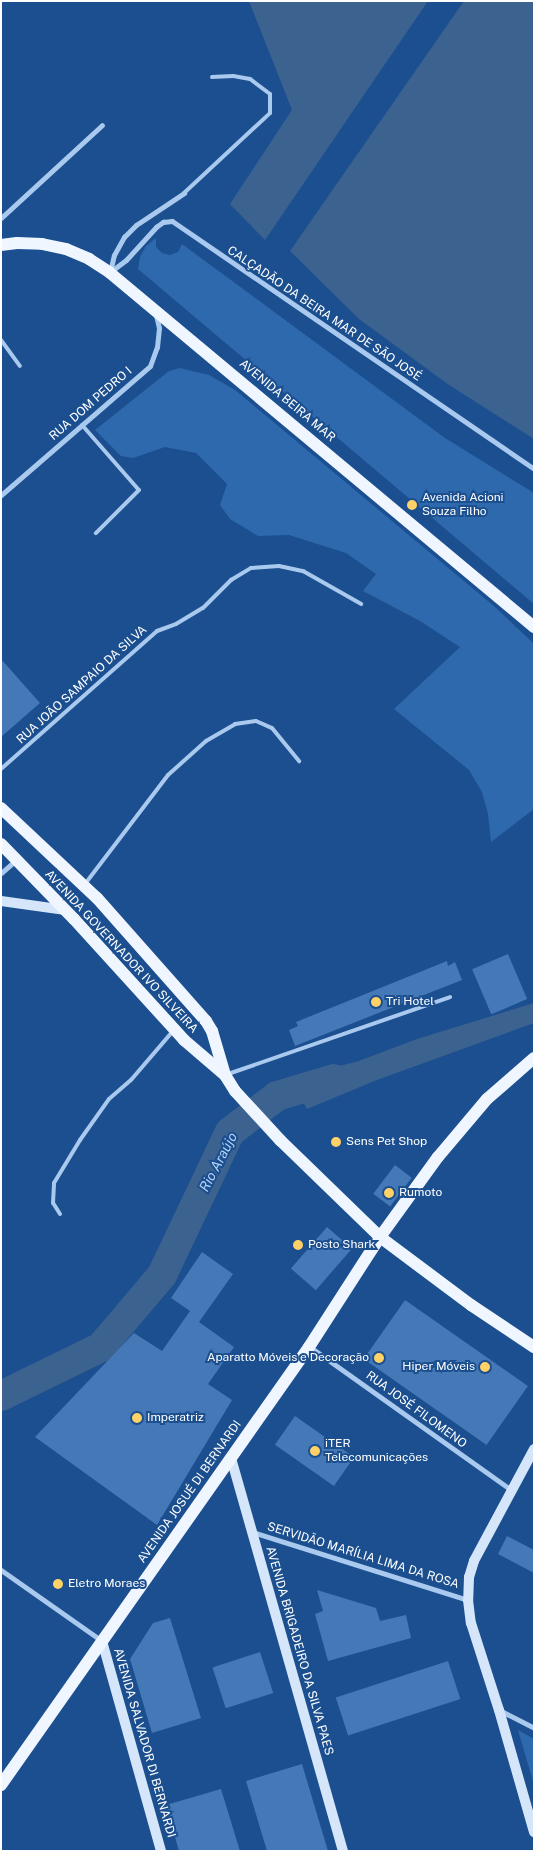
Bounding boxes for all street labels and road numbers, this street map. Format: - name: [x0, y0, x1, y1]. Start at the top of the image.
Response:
- street label: CALÇADÃO DA BEIRA MAR DE SÃO JOSÉ: [224, 243, 424, 385]
- street label: AVENIDA BEIRA MAR: [236, 357, 338, 445]
- street label: RUA DOM PEDRO I: [47, 364, 135, 444]
- street label: RUA JOÃO SAMPAIO DA SILVA: [14, 623, 150, 747]
- street label: AVENIDA GOVERNADOR IVO SILVEIRA: [42, 867, 200, 1037]
- street label: RUA JOSÉ FILOMENO: [363, 1369, 469, 1451]
- street label: AVENIDA JOSUÉ DI BERNARDI: [135, 1418, 245, 1566]
- street label: SERVIDÃO MARÍLIA LIMA DA ROSA: [265, 1520, 461, 1592]
- street label: AVENIDA BRIGADEIRO DA SILVA PAES: [262, 1545, 336, 1757]
- street label: AVENIDA SALVADOR DI BERNARDI: [110, 1647, 178, 1839]

